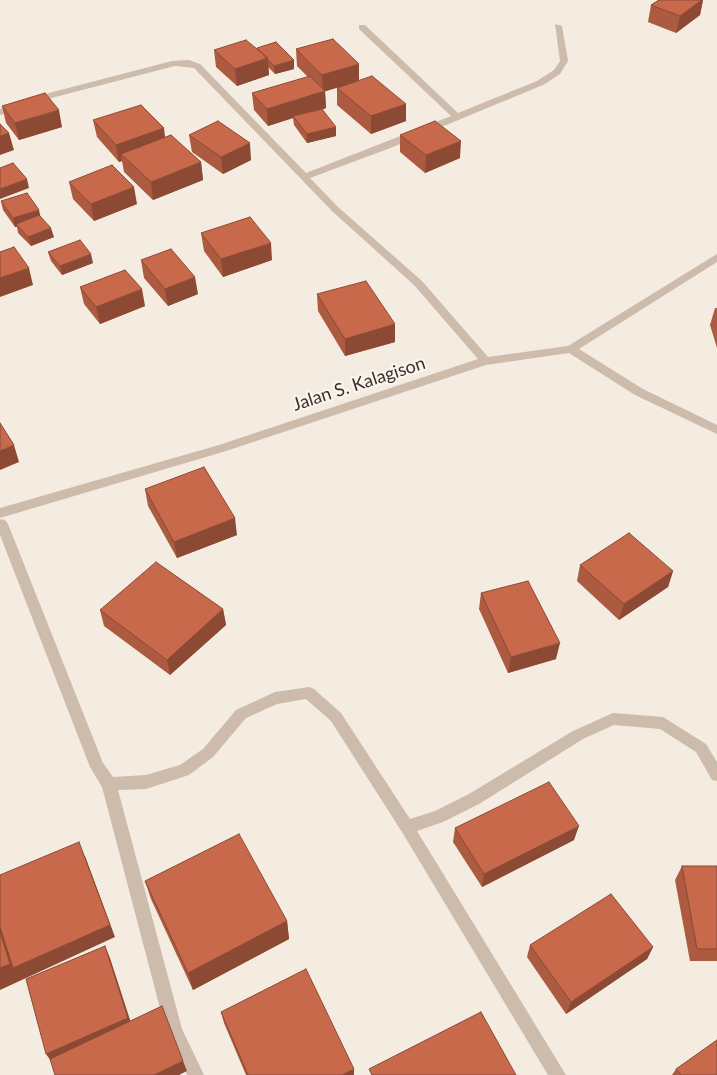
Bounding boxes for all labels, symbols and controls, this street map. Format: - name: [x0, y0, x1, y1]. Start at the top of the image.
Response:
- street label: Jalan S. Kalagison: [290, 352, 428, 416]

